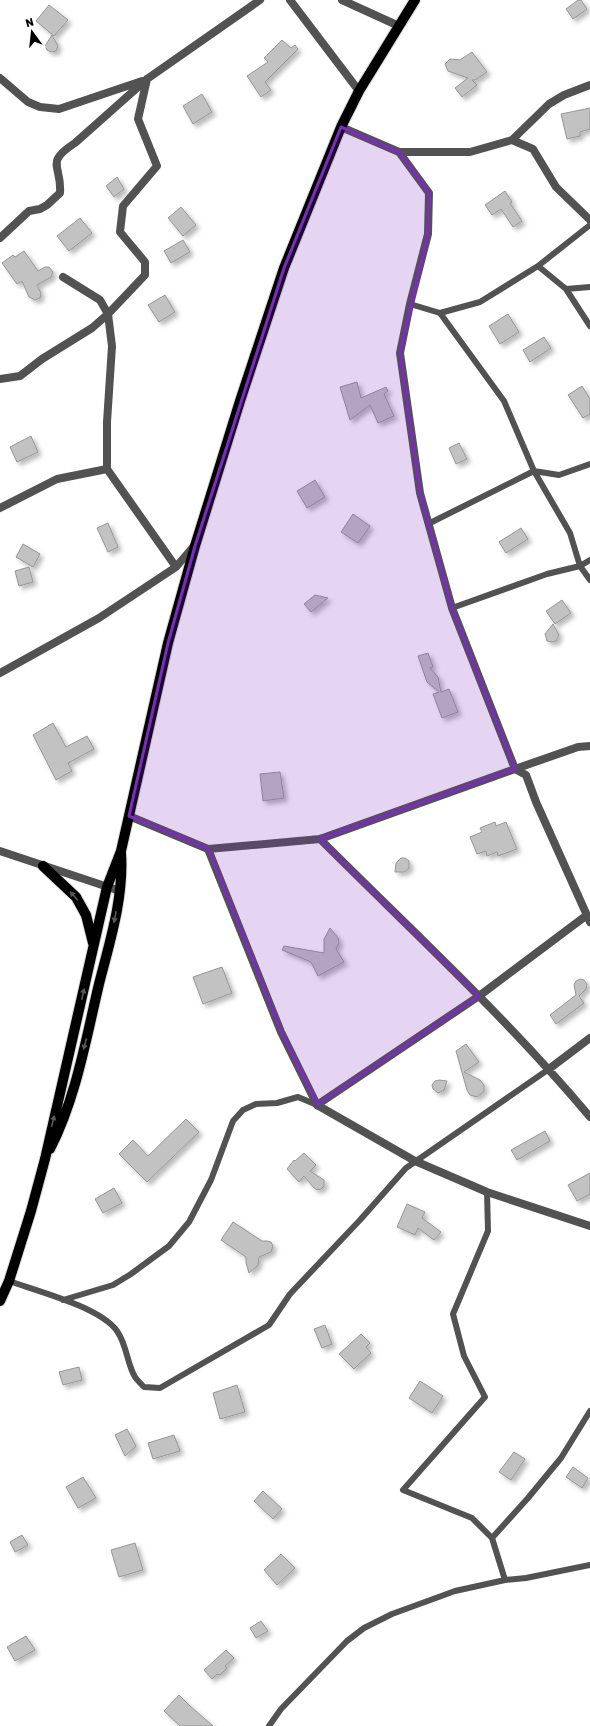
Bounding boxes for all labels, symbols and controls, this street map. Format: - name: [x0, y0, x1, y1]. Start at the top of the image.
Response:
- north arrow: [12, 12, 52, 52]
- text: N: [24, 15, 35, 30]
- one-way arrow: [69, 891, 78, 902]
- one-way arrow: [111, 911, 117, 924]
- one-way arrow: [80, 988, 86, 1000]
- one-way arrow: [82, 1038, 88, 1050]
- one-way arrow: [50, 1115, 56, 1127]

